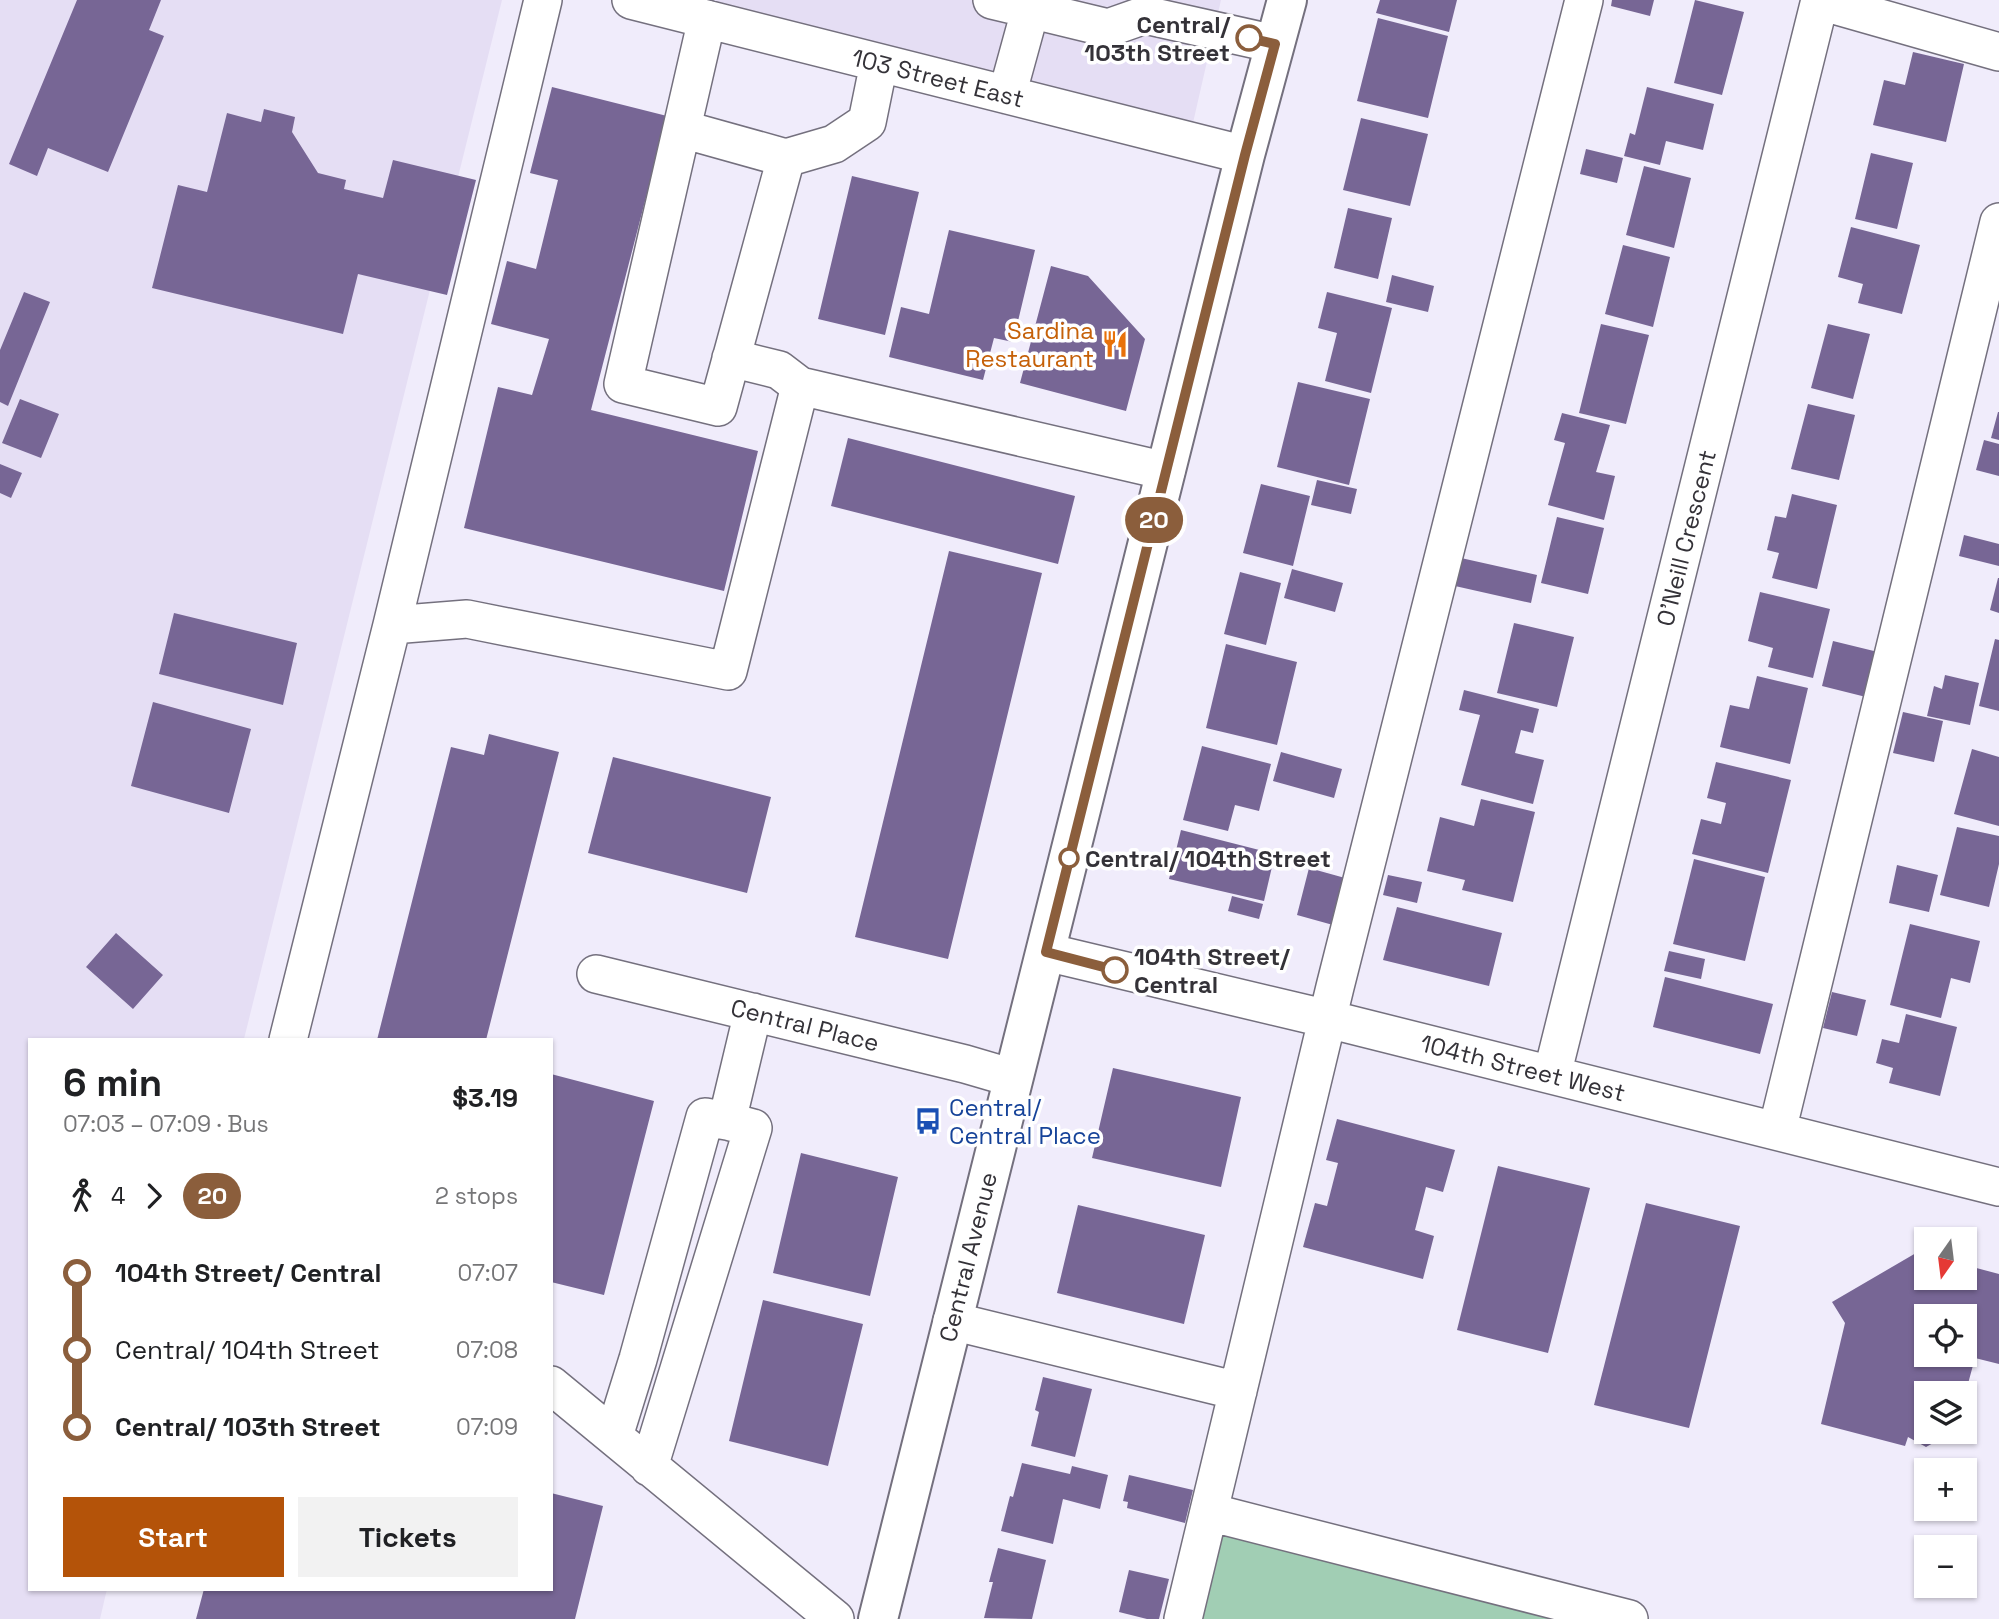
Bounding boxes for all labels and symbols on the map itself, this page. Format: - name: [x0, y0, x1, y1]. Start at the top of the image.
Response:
- place label: Central/ 103th Street: [1084, 9, 1231, 68]
- marker: Central/ 103th Street: [1236, 25, 1262, 51]
- street label: 103 Street East: [849, 42, 1027, 114]
- place label: Sardina Restaurant: [965, 315, 1094, 374]
- restaurant icon: Sardina Restaurant: [1100, 329, 1130, 359]
- street label: O'Neill Crescent: [1649, 447, 1723, 629]
- line badge: 20: [1122, 497, 1186, 543]
- place label: Central/ 104th Street: [1085, 843, 1331, 874]
- marker: Central/ 104th Street: [1059, 848, 1079, 868]
- place label: 104th Street/ Central: [1134, 941, 1290, 1000]
- marker: 104th Street/ Central: [1102, 957, 1128, 983]
- street label: Central Place: [728, 992, 882, 1058]
- street label: 104th Street West: [1417, 1028, 1629, 1108]
- place label: Central/ Central Place: [949, 1092, 1101, 1151]
- bus stop icon: Central/ Central Place: [913, 1106, 943, 1136]
- street label: Central Avenue: [932, 1169, 1004, 1345]
- north arrow: [1914, 1227, 1978, 1290]

